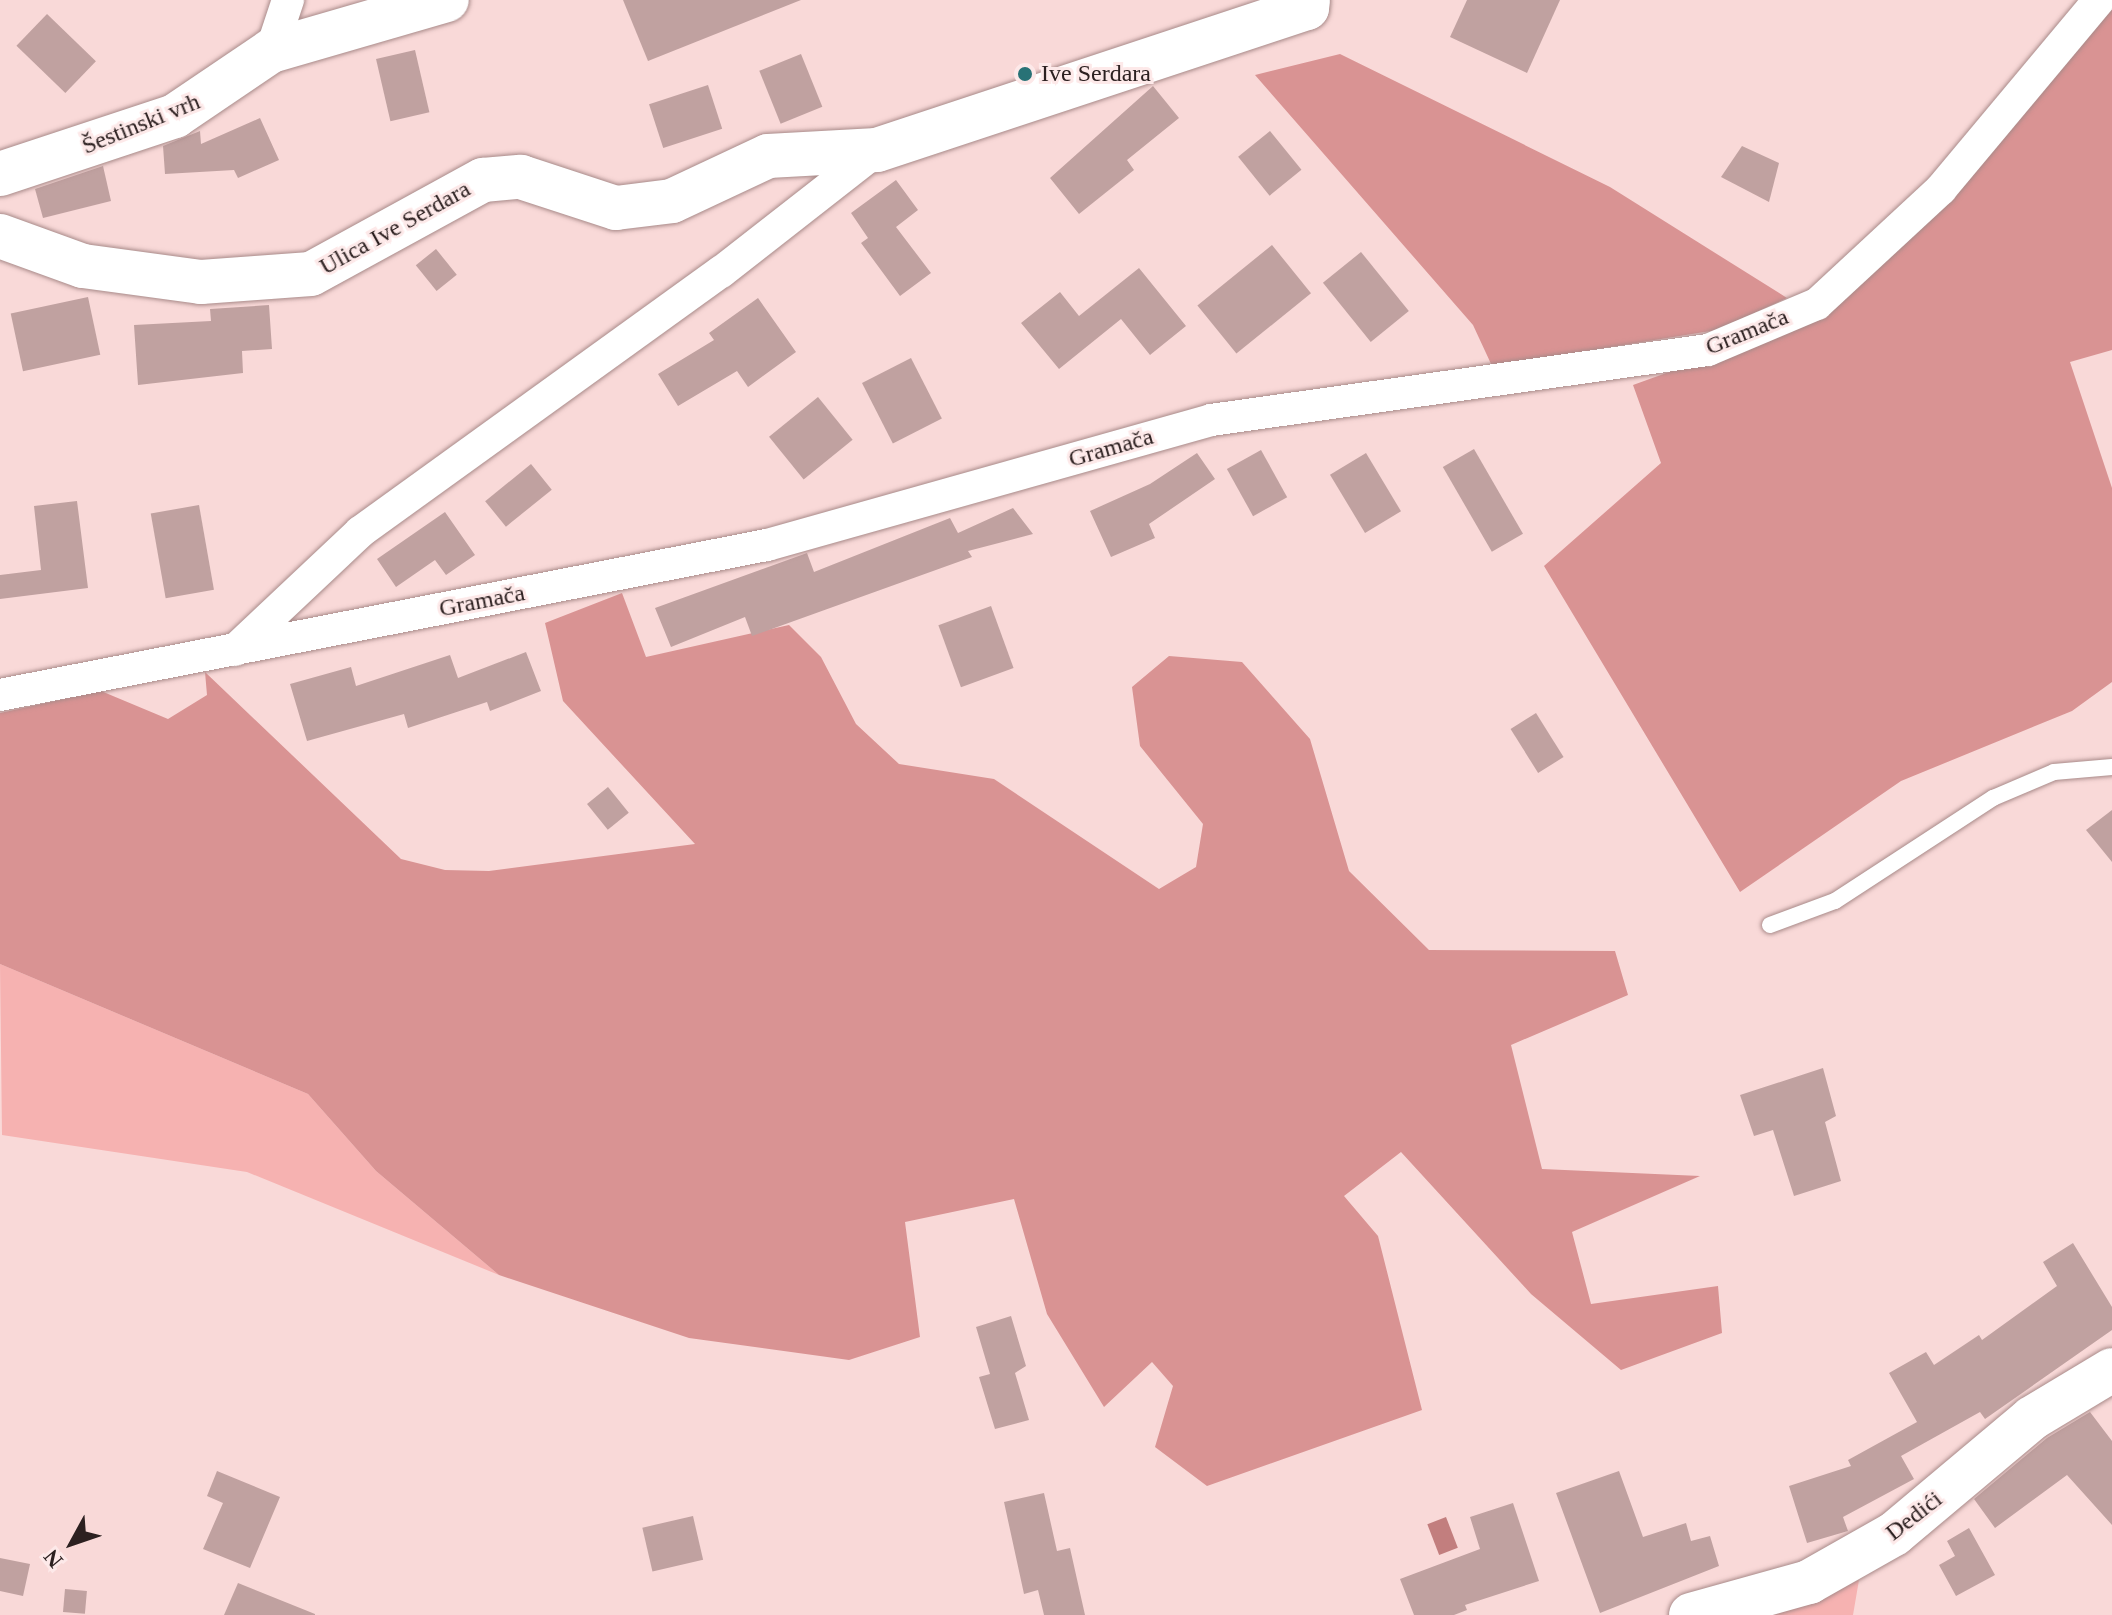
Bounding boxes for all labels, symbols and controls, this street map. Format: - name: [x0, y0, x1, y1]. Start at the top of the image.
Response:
- place label: Ive Serdara: [1041, 60, 1151, 88]
- marker: Ive Serdara: [1016, 65, 1034, 83]
- street label: Šestinski vrh: [78, 87, 204, 161]
- street label: Ulica Ive Serdara: [315, 175, 475, 281]
- street label: Gramača: [1701, 302, 1793, 362]
- street label: Gramača: [1065, 422, 1157, 474]
- street label: Gramača: [437, 579, 527, 623]
- street label: Dedići: [1880, 1485, 1948, 1547]
- north arrow: [32, 1503, 112, 1583]
- text: N: [39, 1545, 68, 1573]

